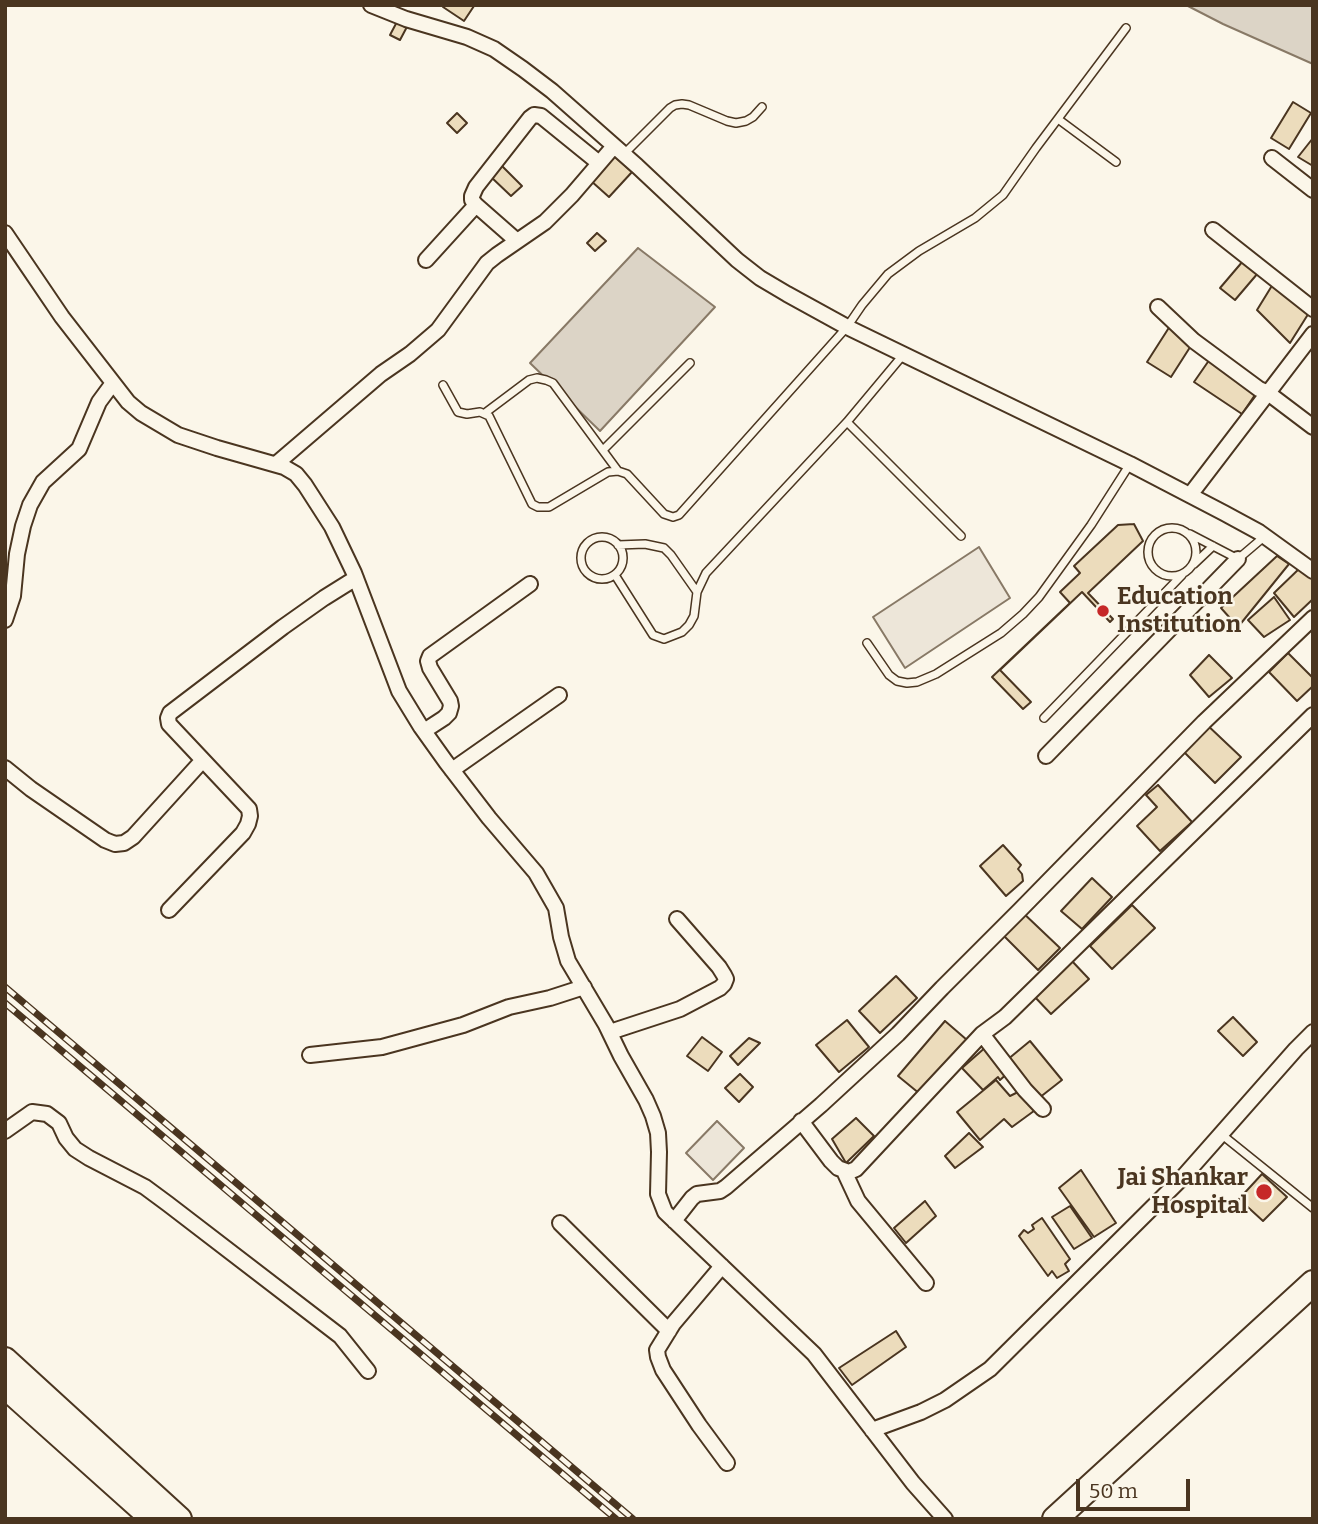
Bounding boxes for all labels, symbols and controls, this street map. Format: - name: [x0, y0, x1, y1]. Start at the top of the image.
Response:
- place label: Education Institution: [1117, 583, 1241, 639]
- marker: Education Institution: [1095, 603, 1111, 619]
- place label: Jai Shankar Hospital: [1118, 1164, 1248, 1220]
- marker: Jai Shankar Hospital: [1254, 1182, 1274, 1202]
- scale bar: [1080, 1464, 1194, 1508]
- text: 50 m: [1089, 1478, 1138, 1504]

